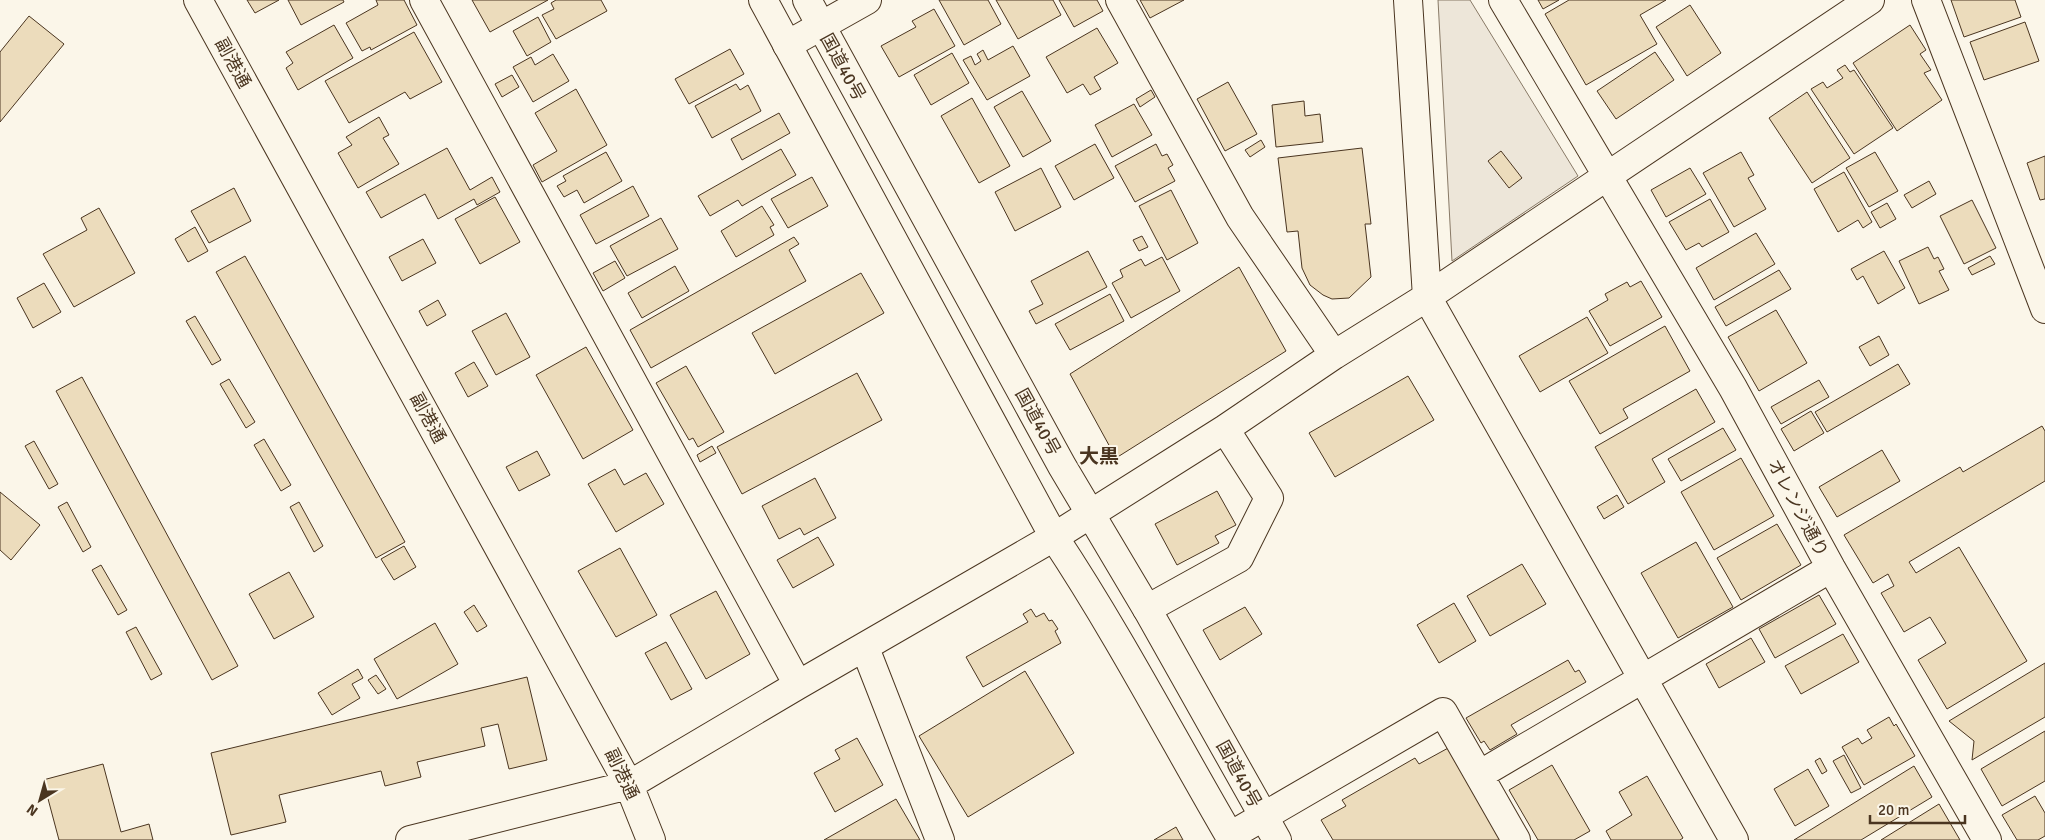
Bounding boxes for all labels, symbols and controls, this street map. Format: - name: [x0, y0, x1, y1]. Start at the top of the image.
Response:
- street label: 国道40号: [816, 30, 870, 104]
- street label: 副港通: [210, 34, 256, 92]
- street label: 国道40号: [1011, 385, 1065, 459]
- street label: 副港通: [405, 389, 451, 447]
- district label: 大黒: [1079, 444, 1119, 469]
- street label: オレンジ通り: [1763, 455, 1833, 561]
- street label: 国道40号: [1212, 737, 1266, 811]
- street label: 副港通: [600, 745, 644, 803]
- north arrow: [15, 775, 65, 825]
- scale bar: [1870, 792, 1965, 824]
- text: N: [23, 800, 41, 820]
- text: 20 m: [1878, 801, 1909, 819]

